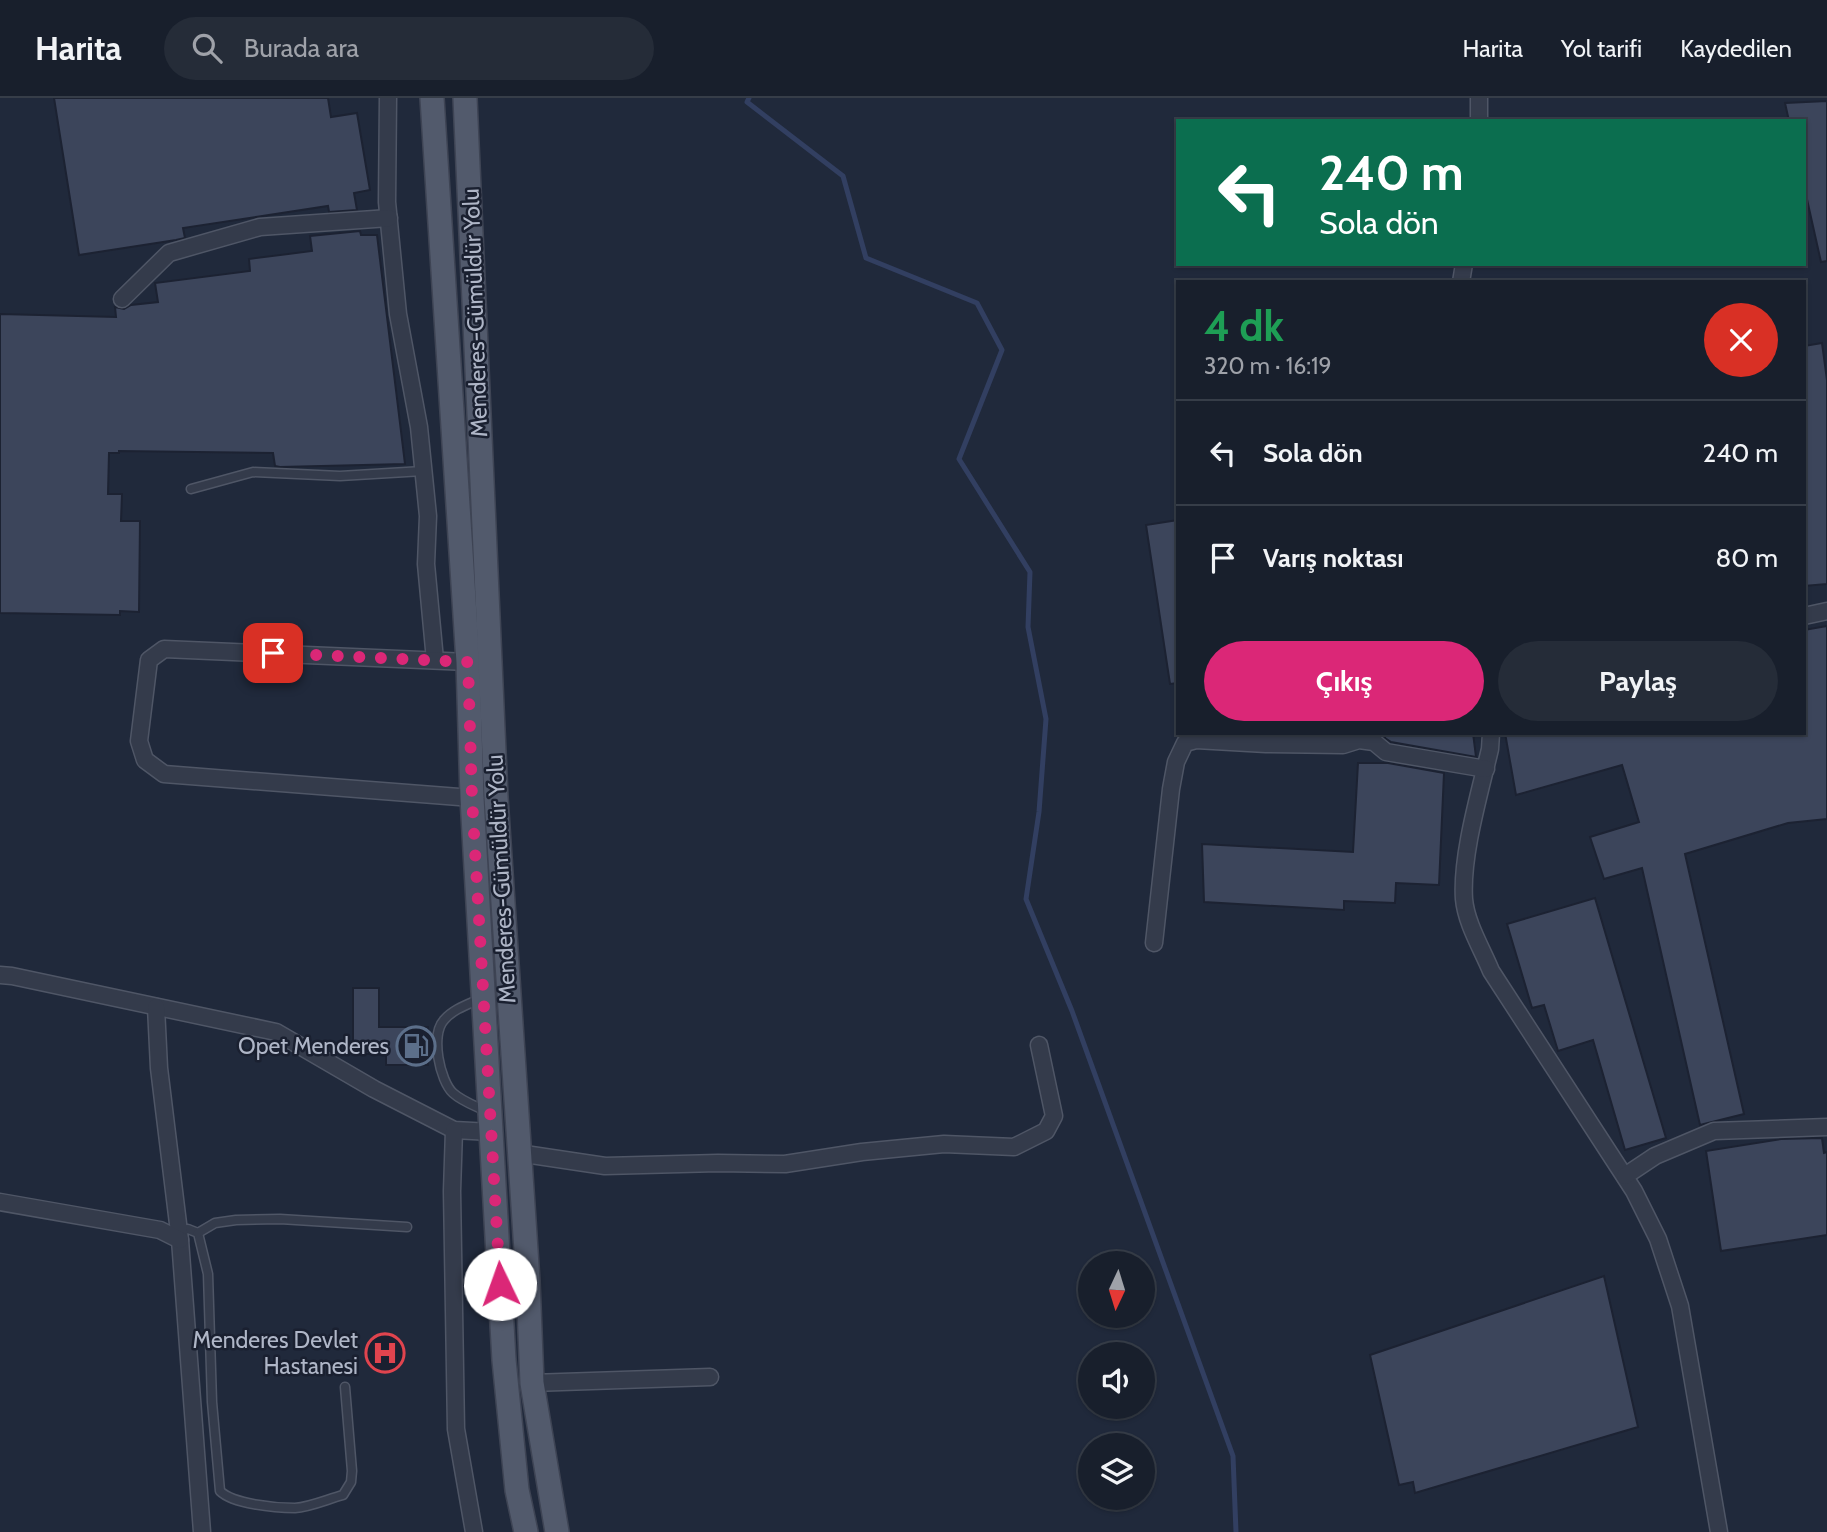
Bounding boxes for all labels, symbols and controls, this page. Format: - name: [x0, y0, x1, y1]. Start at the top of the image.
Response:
- search box: [164, 17, 654, 80]
- text: Harita: [35, 28, 122, 68]
- icon: search: [188, 29, 226, 67]
- text: Burada ara: [244, 32, 359, 64]
- text: Harita: [1463, 34, 1523, 63]
- text: Yol tarifi: [1561, 34, 1642, 63]
- text: Kaydedilen: [1680, 34, 1792, 63]
- text: 240 m: [1319, 143, 1464, 202]
- icon: left: [1204, 147, 1295, 238]
- street label: Menderes-Gümüldür Yolu: [457, 188, 493, 438]
- text: Sola dön: [1319, 203, 1439, 242]
- text: 4 dk: [1204, 300, 1284, 352]
- button: close: [1704, 303, 1778, 377]
- text: 320 m · 16:19: [1204, 352, 1332, 380]
- icon: left: [1204, 434, 1242, 472]
- text: Sola dön: [1263, 437, 1363, 469]
- text: 240 m: [1703, 437, 1778, 469]
- icon: arrive: [1204, 539, 1242, 577]
- text: Varış noktası: [1263, 542, 1404, 574]
- text: 80 m: [1715, 542, 1778, 574]
- pin: [243, 623, 303, 683]
- icon: arrive: [254, 634, 292, 672]
- button: Çıkış: [1204, 641, 1484, 721]
- button: Paylaş: [1498, 641, 1778, 721]
- street label: Menderes-Gümüldür Yolu: [481, 754, 521, 1004]
- fuel station icon: Opet Menderes: [395, 1025, 437, 1067]
- place label: Opet Menderes: [238, 1032, 389, 1060]
- position arrow: [463, 1247, 537, 1321]
- north arrow: [1078, 1251, 1155, 1328]
- map controls: [1078, 1251, 1155, 1510]
- place label: Menderes Devlet Hastanesi: [193, 1326, 358, 1380]
- hospital icon: Menderes Devlet Hastanesi: [364, 1332, 406, 1374]
- button: sound: [1078, 1342, 1155, 1419]
- button: layers: [1078, 1433, 1155, 1510]

